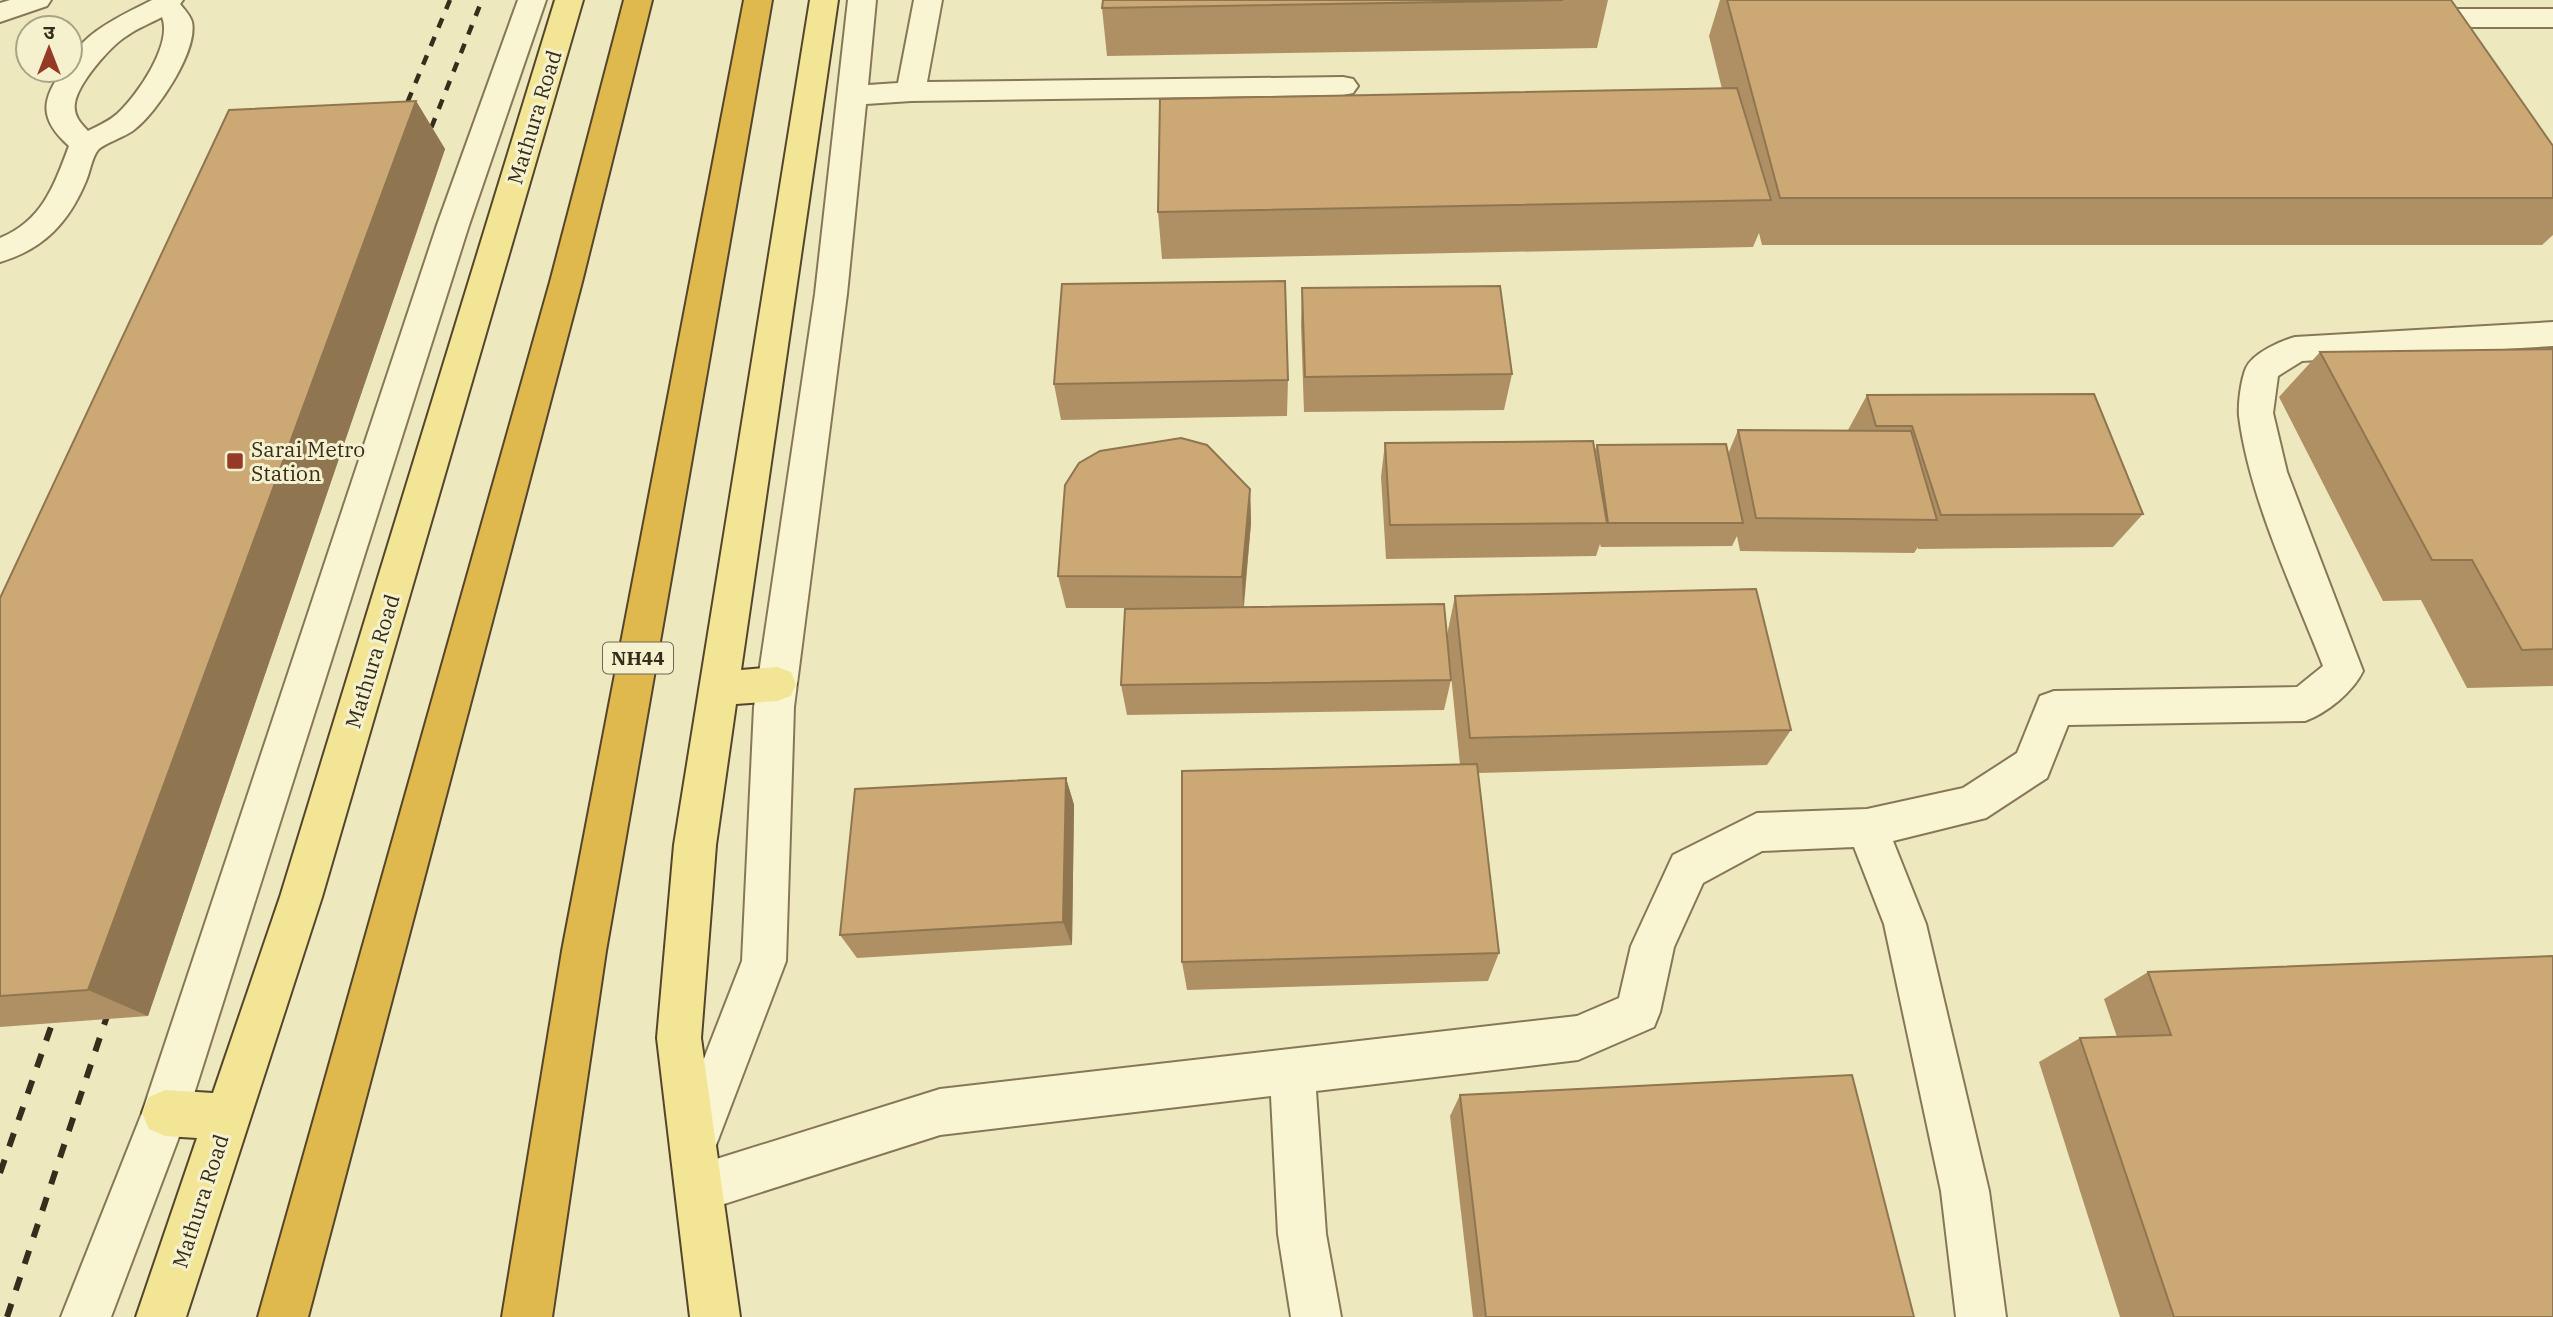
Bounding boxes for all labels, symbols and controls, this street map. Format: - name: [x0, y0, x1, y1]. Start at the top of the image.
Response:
- north arrow: [14, 14, 84, 84]
- text: उ: [43, 20, 55, 44]
- street label: Mathura Road: [500, 46, 568, 187]
- place label: Sarai Metro Station: [251, 435, 365, 487]
- marker: Sarai Metro Station: [225, 451, 245, 471]
- street label: Mathura Road: [338, 590, 406, 731]
- road number: NH44: [603, 642, 673, 674]
- street label: Mathura Road: [165, 1130, 235, 1271]

